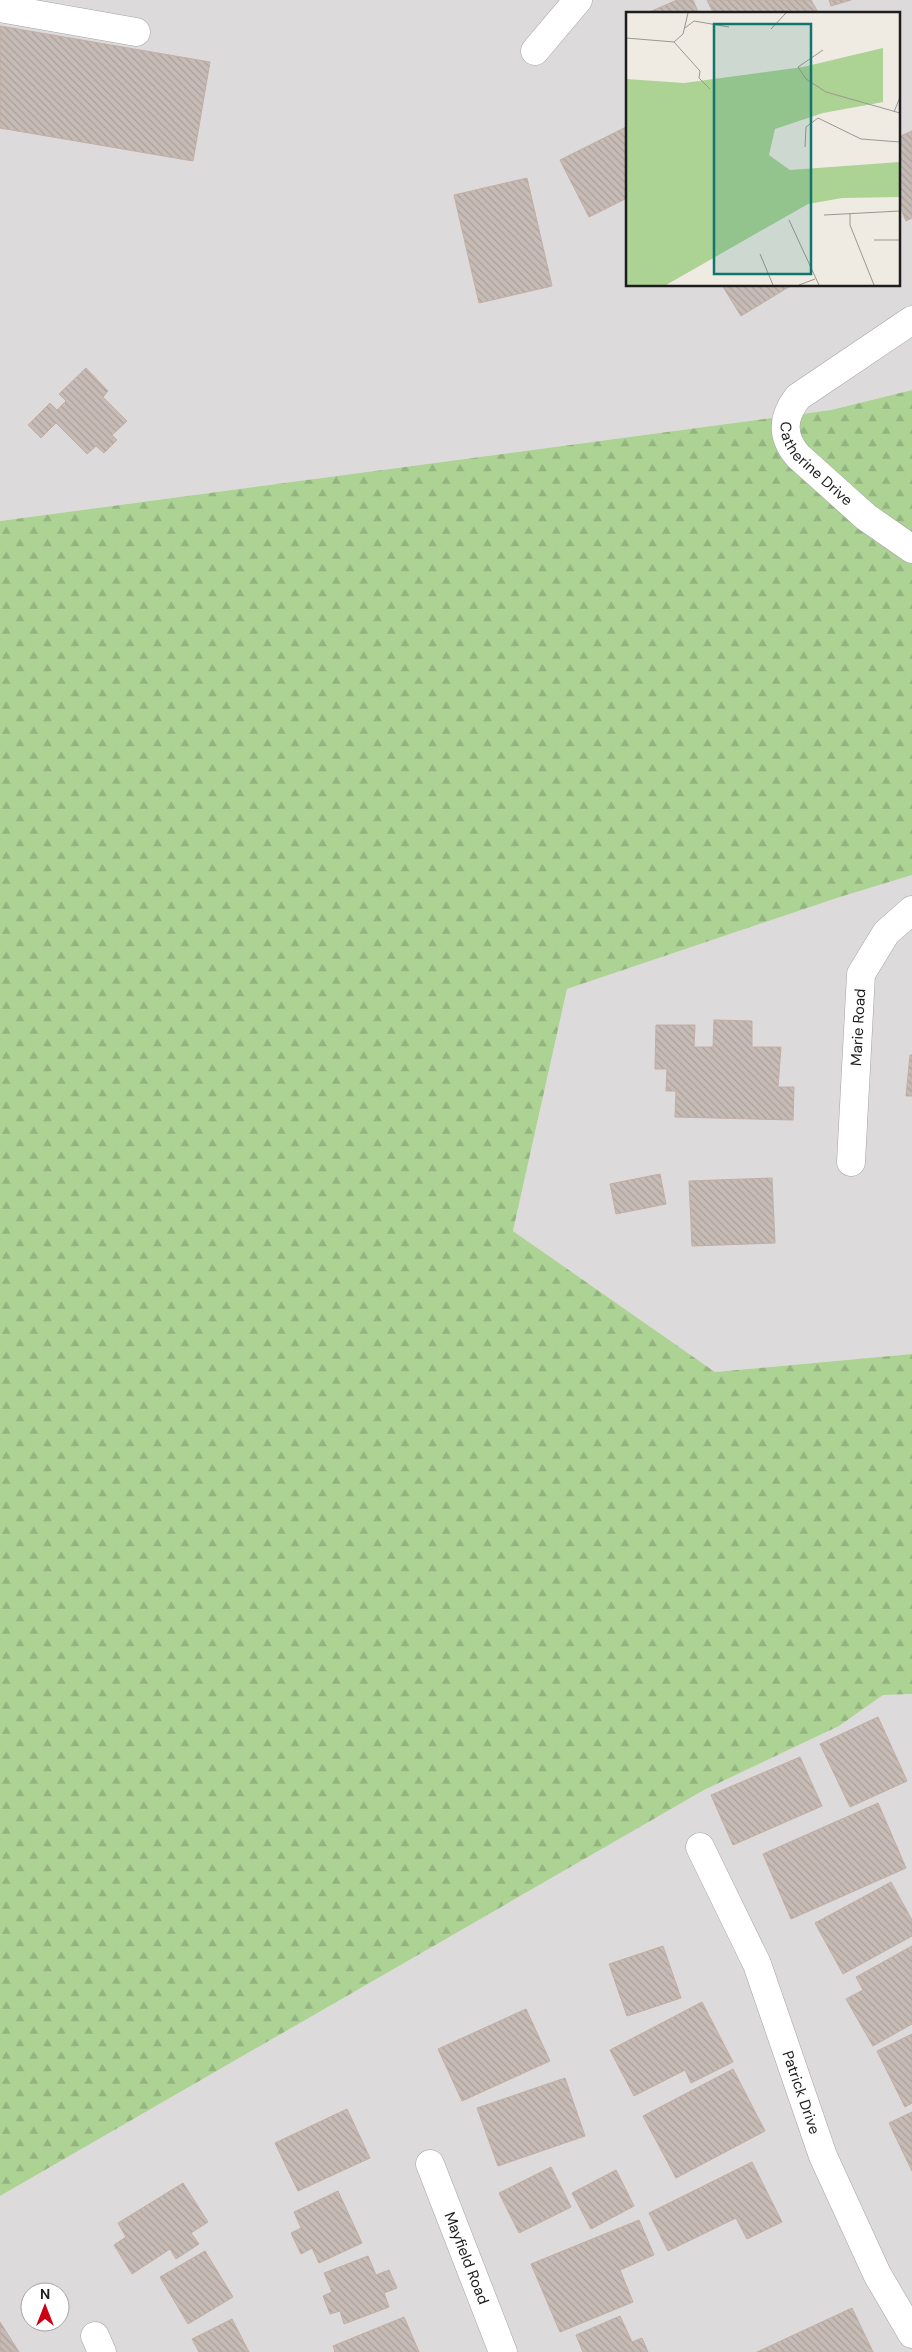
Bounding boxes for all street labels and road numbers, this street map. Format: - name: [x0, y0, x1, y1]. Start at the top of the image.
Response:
- street label: Catherine Drive: [776, 422, 857, 510]
- street label: Marie Road: [846, 988, 870, 1066]
- street label: Patrick Drive: [778, 2048, 825, 2137]
- street label: Mayfield Road: [440, 2209, 494, 2307]

